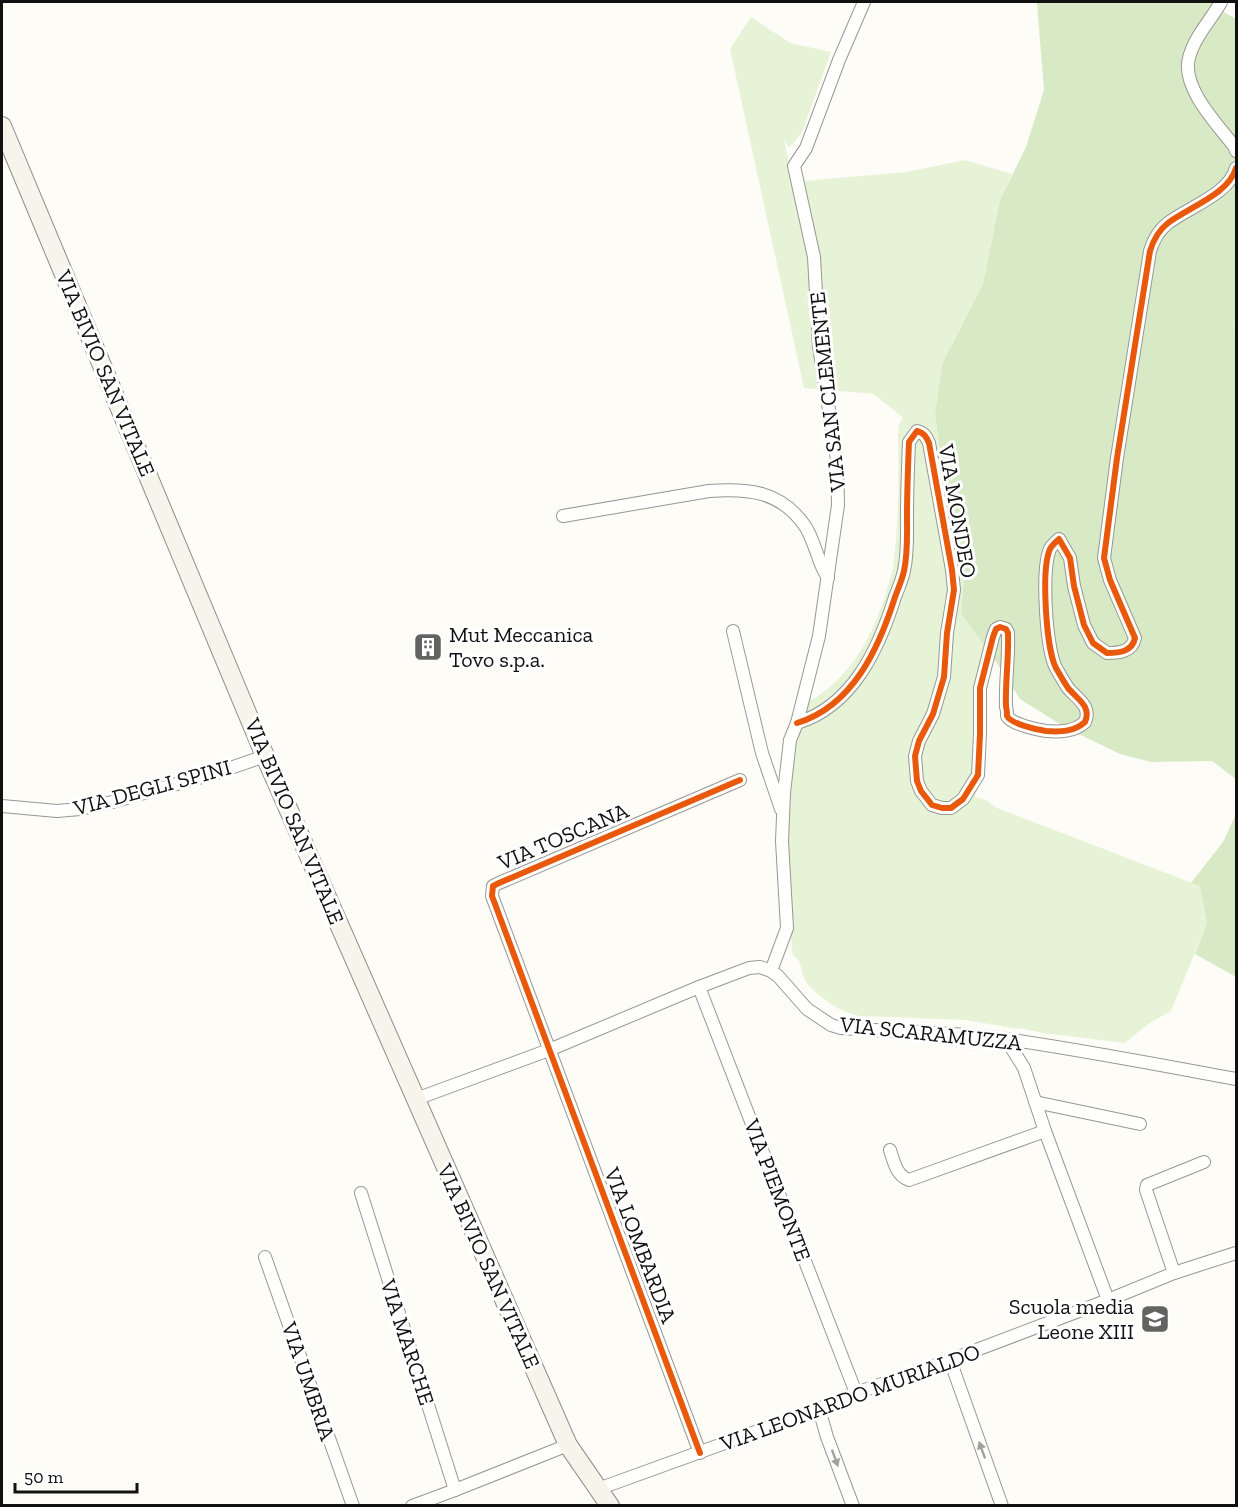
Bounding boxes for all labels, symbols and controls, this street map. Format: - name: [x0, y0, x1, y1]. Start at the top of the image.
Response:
- street label: VIA BIVIO SAN VITALE: [49, 265, 161, 480]
- street label: VIA SAN CLEMENTE: [804, 291, 852, 494]
- street label: VIA MONDEO: [932, 441, 983, 580]
- place label: Mut Meccanica Tovo s.p.a.: [449, 621, 594, 673]
- building icon: Mut Meccanica Tovo s.p.a.: [412, 631, 444, 663]
- street label: VIA BIVIO SAN VITALE: [238, 713, 350, 928]
- street label: VIA DEGLI SPINI: [69, 753, 234, 822]
- street label: VIA TOSCANA: [493, 797, 633, 876]
- street label: VIA SCARAMUZZA: [838, 1010, 1024, 1057]
- street label: VIA PIEMONTE: [738, 1114, 817, 1265]
- street label: VIA BIVIO SAN VITALE: [431, 1159, 546, 1373]
- street label: VIA LOMBARDIA: [598, 1163, 683, 1327]
- street label: VIA MARCHE: [374, 1275, 441, 1408]
- place label: Scuola media Leone XIII: [1009, 1293, 1134, 1345]
- school or university icon: Scuola media Leone XIII: [1139, 1303, 1171, 1335]
- street label: VIA UMBRIA: [275, 1318, 342, 1445]
- street label: VIA LEONARDO MURIALDO: [716, 1338, 984, 1457]
- one-way arrow: [977, 1441, 987, 1459]
- one-way arrow: [831, 1449, 840, 1467]
- scale bar: [15, 1456, 136, 1494]
- text: 50 m: [24, 1466, 64, 1488]

